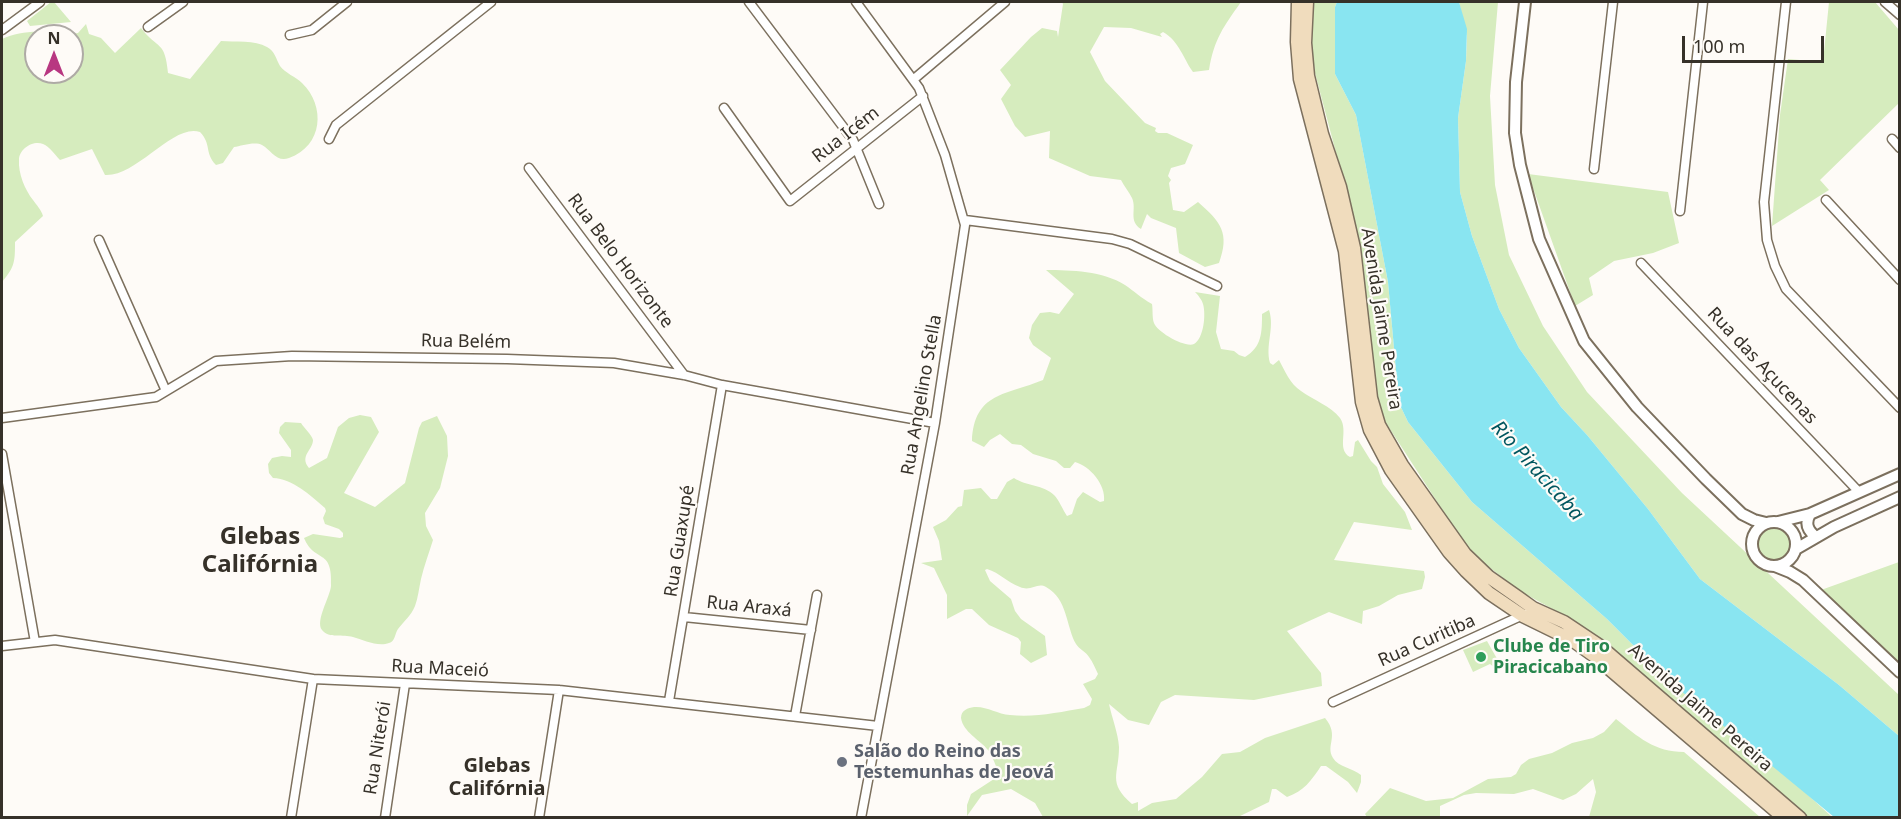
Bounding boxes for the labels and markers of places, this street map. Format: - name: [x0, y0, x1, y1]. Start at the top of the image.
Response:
- place label: Clube de Tiro Piracicabano: [1493, 636, 1610, 678]
- marker: Clube de Tiro Piracicabano: [1474, 650, 1488, 664]
- place label: Salão do Reino das Testemunhas de Jeová: [854, 741, 1054, 783]
- marker: Salão do Reino das Testemunhas de Jeová: [835, 755, 849, 769]

